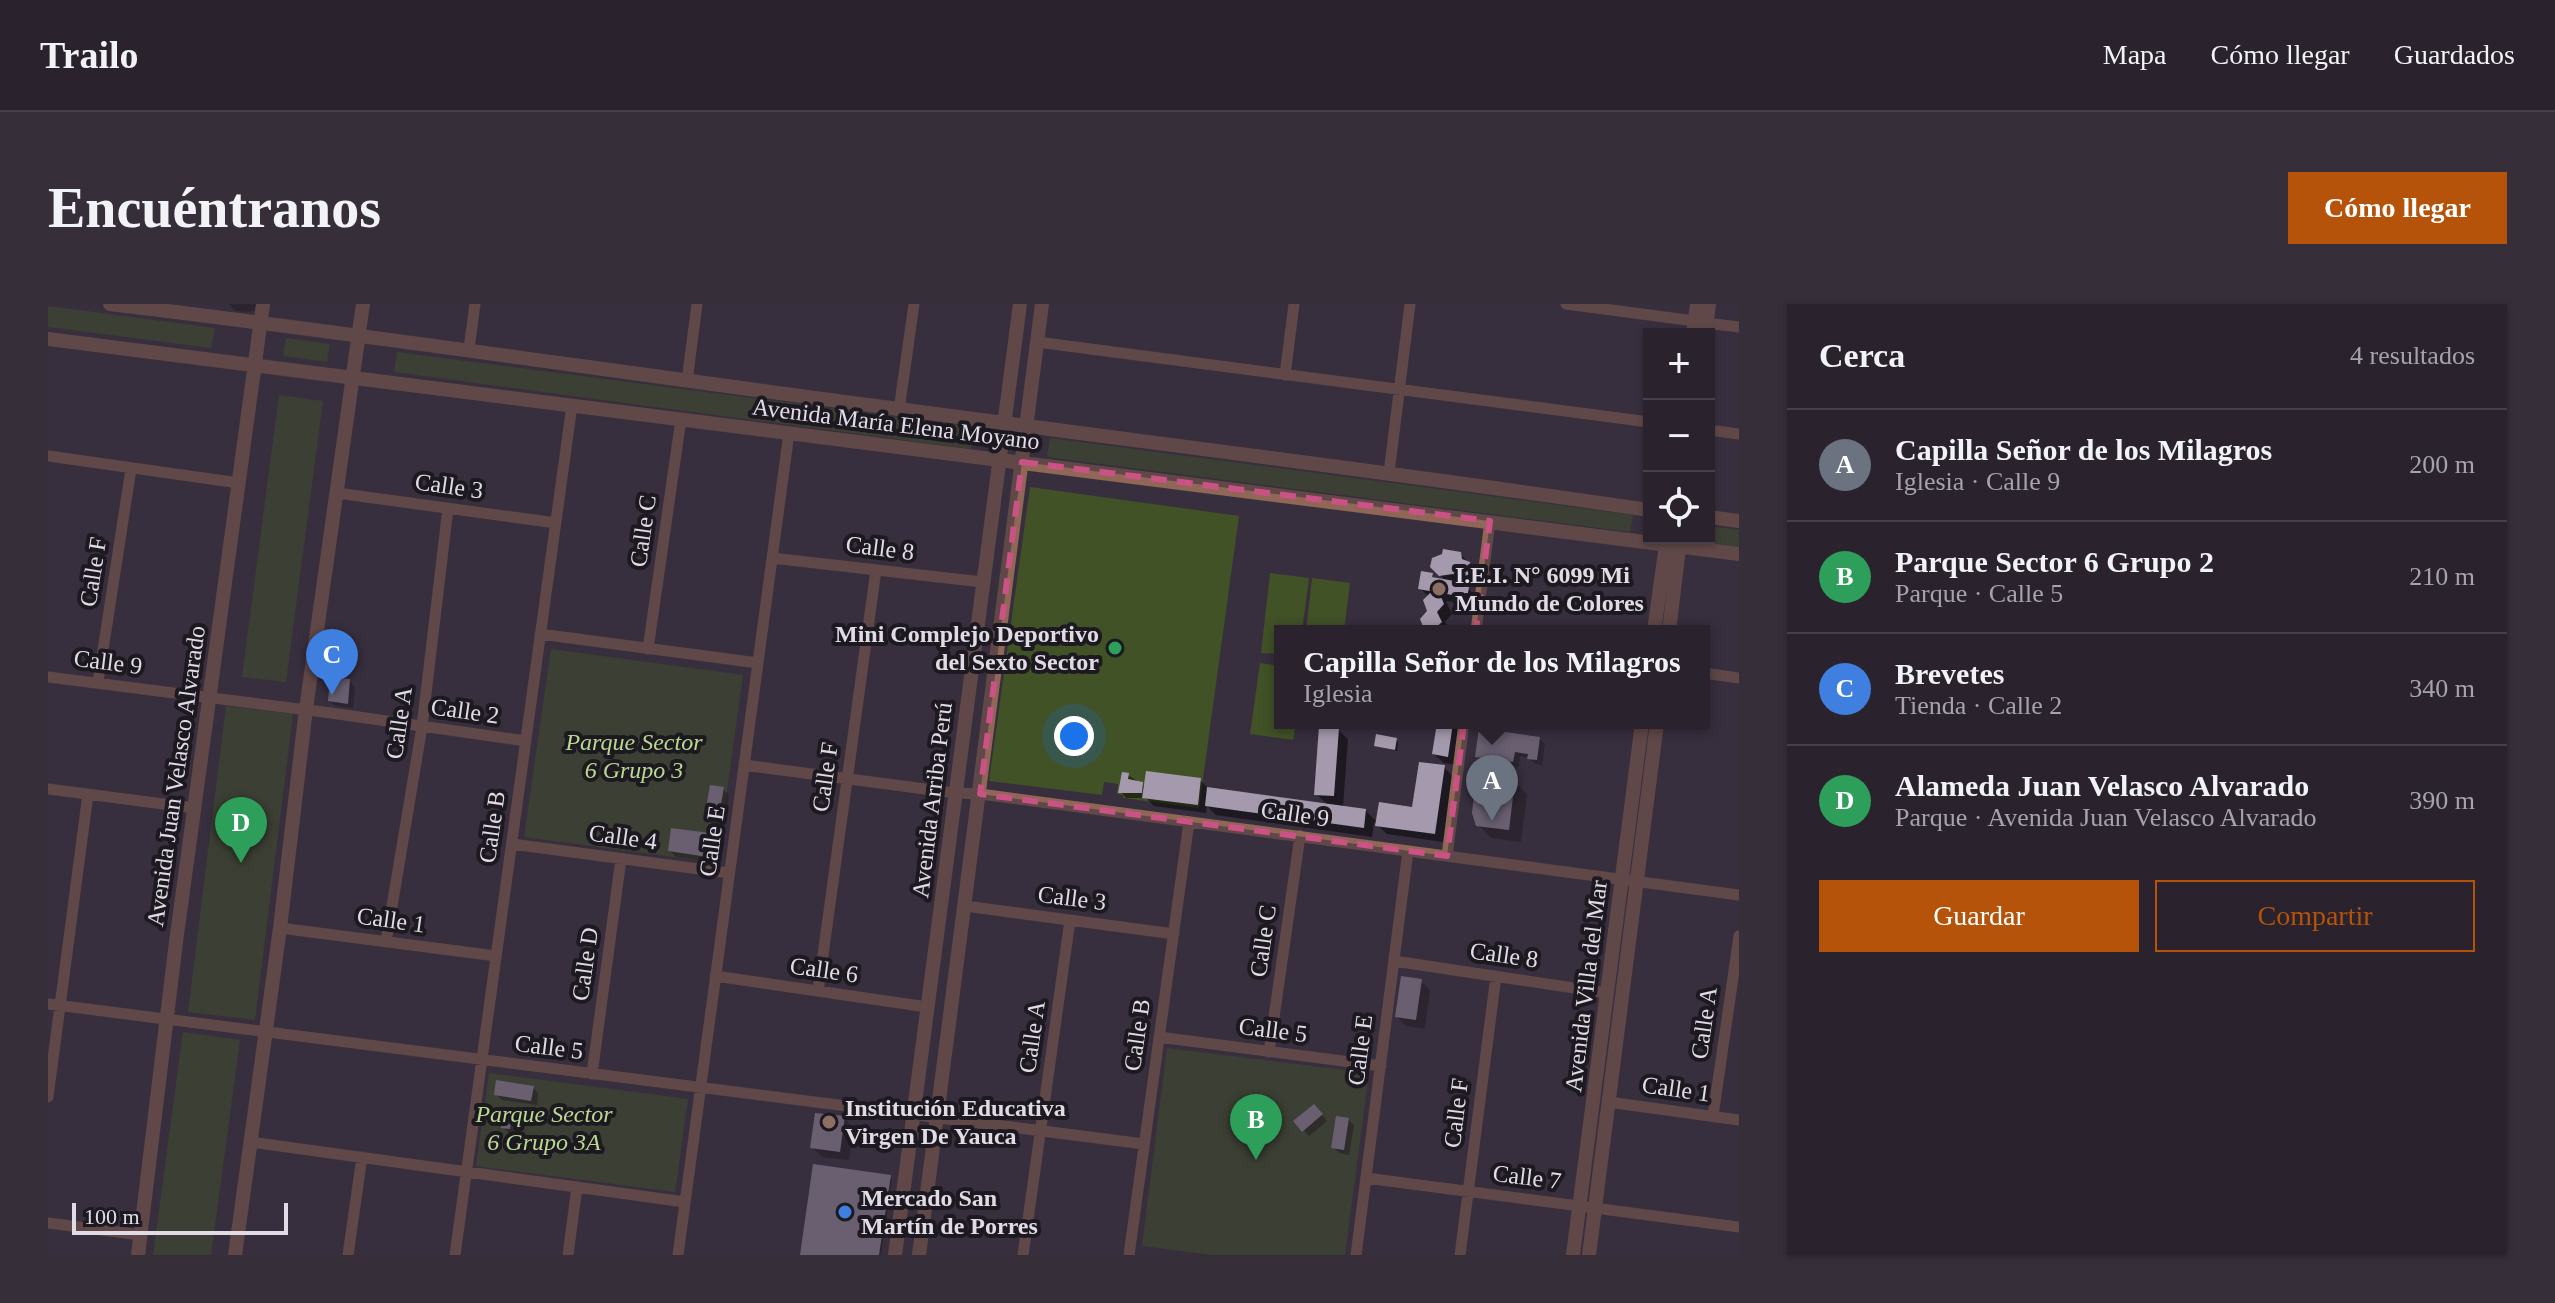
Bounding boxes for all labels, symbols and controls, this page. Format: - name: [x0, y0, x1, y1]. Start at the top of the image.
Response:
- text: Trailo: [40, 34, 139, 76]
- text: Mapa: [2103, 39, 2167, 70]
- text: Cómo llegar: [2211, 39, 2350, 70]
- text: Guardados: [2394, 39, 2515, 70]
- button: Cómo llegar: [2288, 172, 2507, 244]
- text: Encuéntranos: [48, 177, 381, 239]
- map controls: [1643, 328, 1715, 544]
- button: +: [1643, 328, 1715, 400]
- text: Cerca: [1819, 337, 1905, 374]
- text: 4 resultados: [2350, 341, 2475, 370]
- street label: Avenida María Elena Moyano: [751, 393, 1041, 455]
- button: −: [1643, 400, 1715, 472]
- text: Capilla Señor de los Milagros: [1895, 433, 2272, 466]
- text: A: [1836, 450, 1854, 479]
- text: 200 m: [2409, 450, 2475, 479]
- text: Iglesia · Calle 9: [1895, 467, 2060, 496]
- street label: Calle 3: [413, 468, 485, 504]
- button: locate: [1643, 472, 1715, 544]
- street label: Calle C: [625, 493, 661, 569]
- street label: Calle 8: [844, 531, 916, 565]
- street label: Calle F: [75, 535, 111, 609]
- text: Parque Sector 6 Grupo 2: [1895, 545, 2214, 578]
- place label: I.E.I. N° 6099 Mi Mundo de Colores: [1455, 562, 1644, 616]
- text: B: [1836, 562, 1854, 591]
- text: 210 m: [2409, 562, 2475, 591]
- text: Parque · Calle 5: [1895, 579, 2063, 608]
- marker: I.E.I. N° 6099 Mi Mundo de Colores: [1430, 580, 1448, 598]
- place label: Mini Complejo Deportivo del Sexto Sector: [835, 621, 1099, 675]
- street label: Avenida Juan Velasco Alvarado: [142, 624, 210, 928]
- popup: [1274, 625, 1710, 729]
- pin: C: [306, 629, 358, 695]
- marker: Mini Complejo Deportivo del Sexto Sector: [1106, 639, 1124, 657]
- street label: Calle 9: [72, 645, 144, 679]
- text: Capilla Señor de los Milagros: [1303, 645, 1681, 678]
- text: Brevetes: [1895, 657, 2004, 690]
- text: C: [1836, 674, 1854, 703]
- text: 340 m: [2409, 674, 2475, 703]
- text: Iglesia: [1303, 679, 1373, 708]
- street label: Calle A: [381, 685, 417, 761]
- text: Tienda · Calle 2: [1895, 691, 2062, 720]
- street label: Calle 2: [429, 693, 501, 729]
- street label: Avenida Arriba Perú: [907, 701, 957, 899]
- your location: [1054, 716, 1094, 756]
- park label: Parque Sector 6 Grupo 3: [564, 729, 703, 783]
- street label: Calle F: [807, 741, 843, 813]
- pin: A: [1466, 755, 1518, 821]
- text: Alameda Juan Velasco Alvarado: [1895, 769, 2309, 802]
- text: D: [1836, 786, 1854, 815]
- text: 390 m: [2409, 786, 2475, 815]
- street label: Calle B: [474, 789, 510, 865]
- street label: Calle 9: [1259, 796, 1331, 832]
- pin: D: [215, 797, 267, 863]
- text: Parque · Avenida Juan Velasco Alvarado: [1895, 803, 2316, 832]
- street label: Calle E: [694, 804, 730, 878]
- street label: Calle 4: [587, 819, 659, 855]
- street label: Avenida Villa del Mar: [1560, 879, 1612, 1093]
- button: Guardar: [1819, 880, 2139, 952]
- button: Compartir: [2155, 880, 2475, 952]
- street label: Calle 3: [1036, 881, 1108, 915]
- street label: Calle 1: [355, 902, 427, 938]
- street label: Calle C: [1245, 903, 1281, 979]
- street label: Calle D: [567, 926, 603, 1002]
- street label: Calle 8: [1468, 937, 1540, 973]
- street label: Calle 6: [788, 952, 860, 988]
- street label: Calle A: [1686, 985, 1722, 1061]
- street label: Calle B: [1119, 997, 1155, 1073]
- street label: Calle A: [1014, 999, 1050, 1075]
- street label: Calle 5: [1237, 1013, 1309, 1047]
- street label: Calle E: [1343, 1013, 1377, 1087]
- street label: Calle 5: [513, 1030, 585, 1064]
- street label: Calle 1: [1640, 1071, 1712, 1107]
- street label: Calle F: [1439, 1077, 1473, 1149]
- pin: B: [1230, 1094, 1282, 1160]
- place label: Institución Educativa Virgen De Yauca: [845, 1095, 1066, 1149]
- park label: Parque Sector 6 Grupo 3A: [474, 1101, 613, 1155]
- marker: Institución Educativa Virgen De Yauca: [820, 1113, 838, 1131]
- street label: Calle 7: [1491, 1160, 1563, 1194]
- place label: Mercado San Martín de Porres: [861, 1185, 1038, 1239]
- scale bar: [72, 1199, 288, 1235]
- marker: Mercado San Martín de Porres: [836, 1203, 854, 1221]
- text: 100 m: [84, 1204, 140, 1229]

